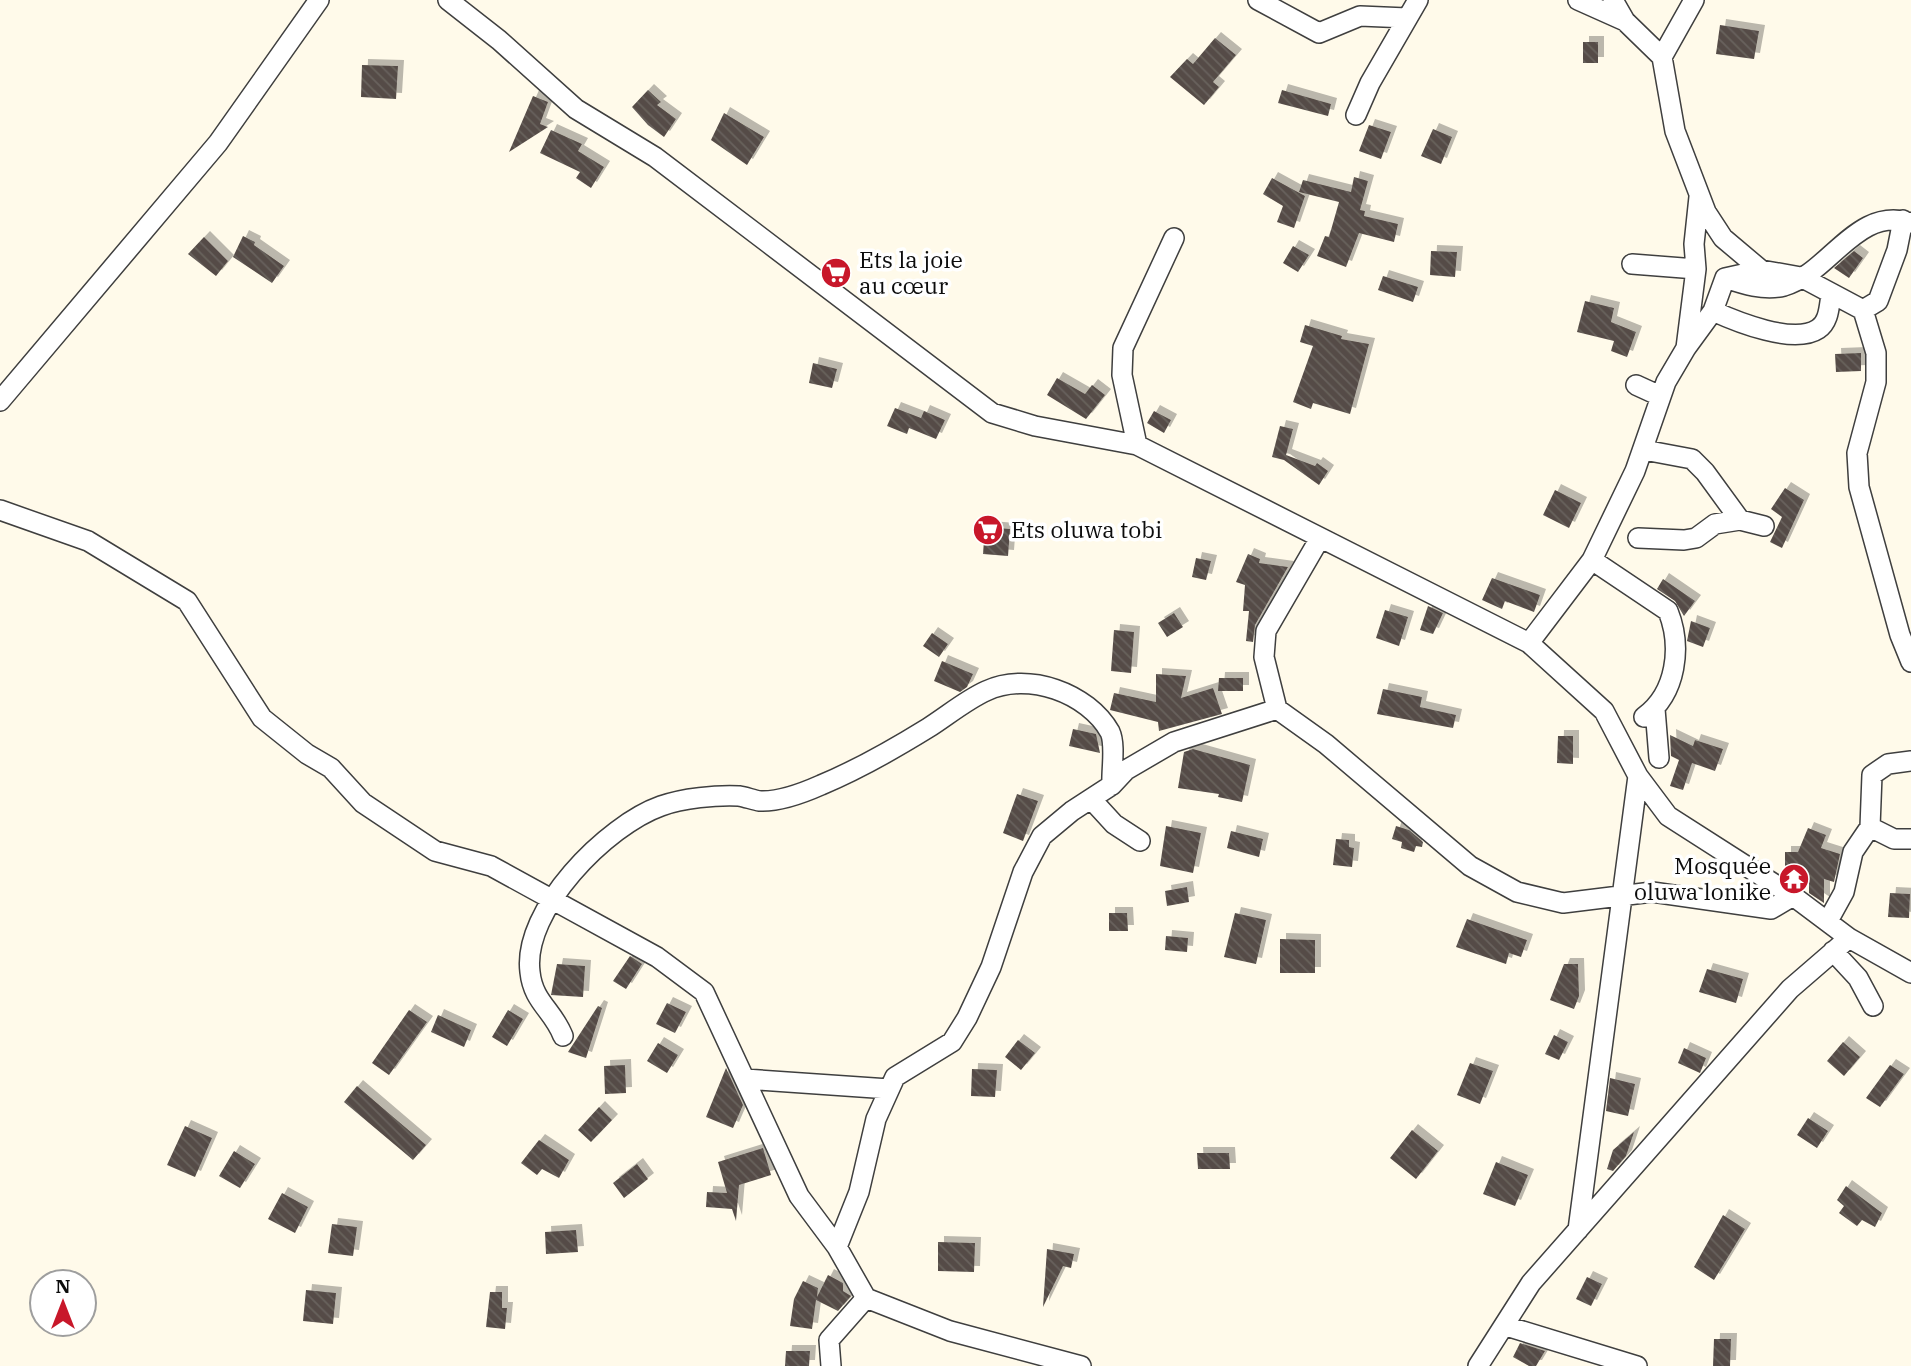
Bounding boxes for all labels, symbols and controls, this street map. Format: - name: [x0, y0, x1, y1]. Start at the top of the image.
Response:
- place label: Ets la joie au cœur: [859, 244, 963, 300]
- supermarket icon: Ets la joie au cœur: [819, 256, 853, 290]
- supermarket icon: Ets oluwa tobi: [971, 513, 1005, 547]
- place label: Ets oluwa tobi: [1011, 514, 1162, 544]
- place label: Mosquée oluwa lonike: [1634, 850, 1771, 906]
- temple icon: Mosquée oluwa lonike: [1777, 862, 1811, 896]
- north arrow: [28, 1268, 98, 1338]
- text: N: [55, 1274, 71, 1298]

